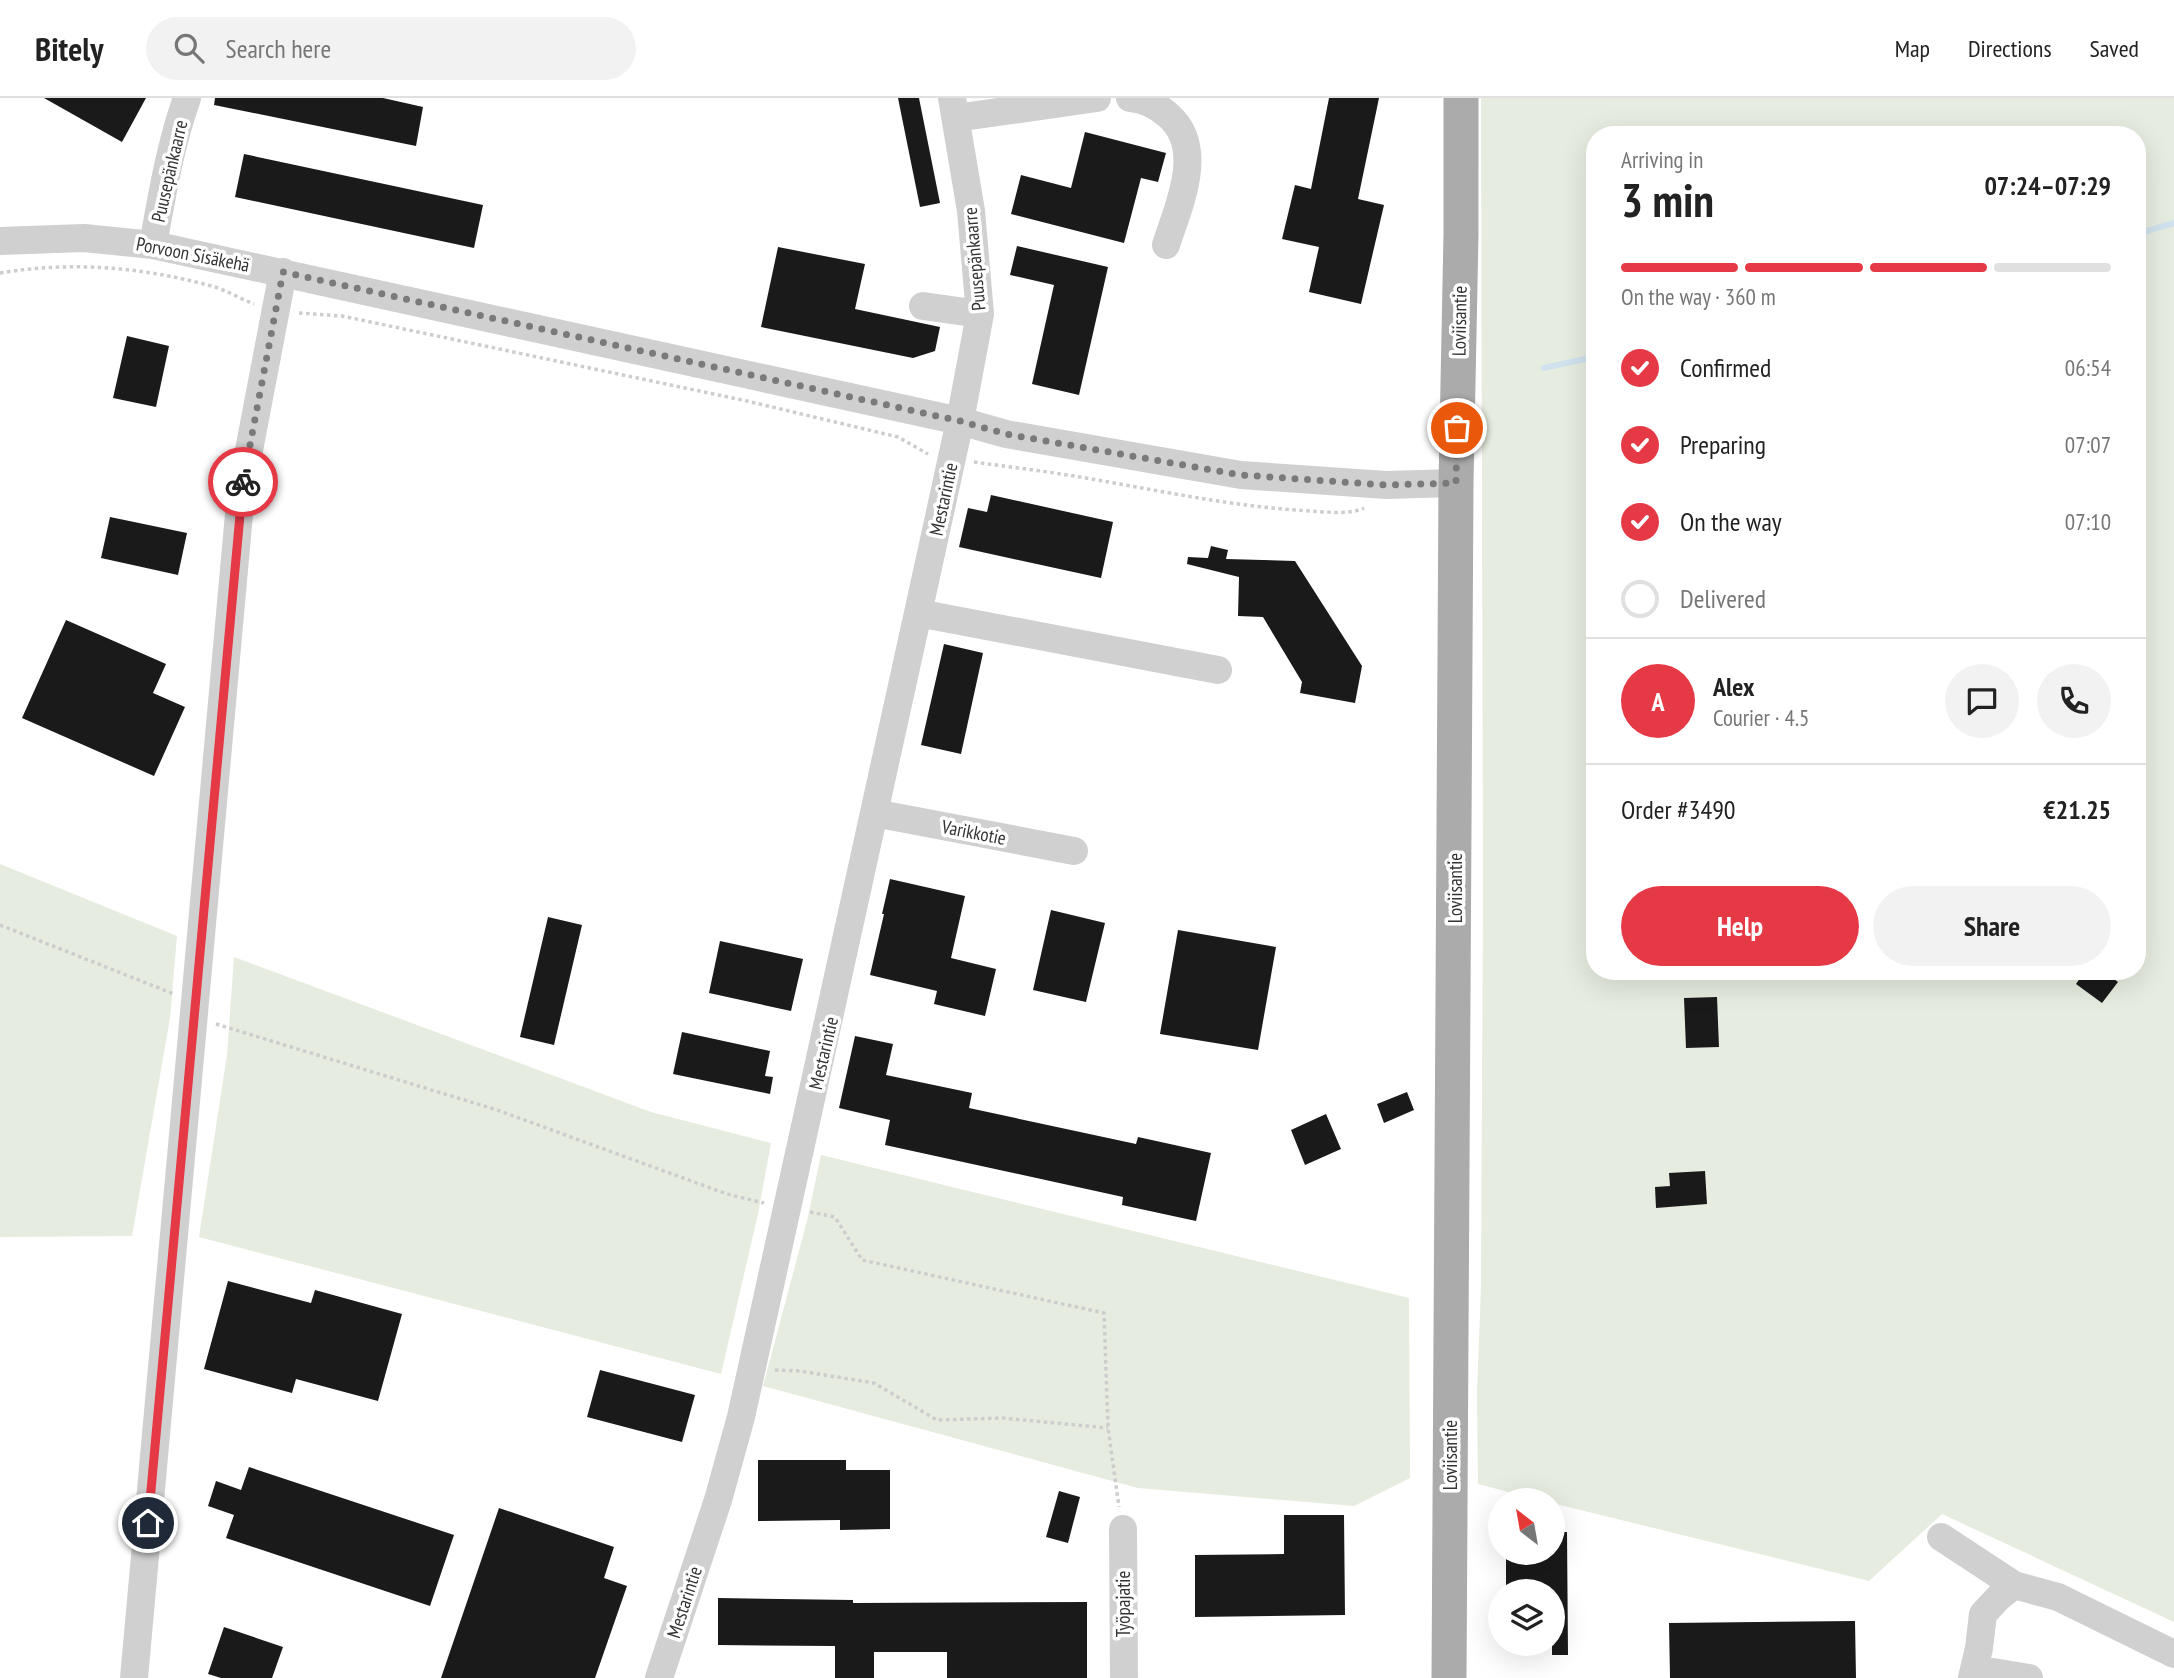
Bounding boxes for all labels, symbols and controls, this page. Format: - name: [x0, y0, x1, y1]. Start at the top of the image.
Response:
- search box: [146, 17, 636, 80]
- text: Bitely: [35, 27, 104, 70]
- icon: search: [170, 29, 208, 67]
- text: Search here: [226, 32, 331, 65]
- text: Map: [1895, 33, 1930, 64]
- text: Directions: [1968, 33, 2052, 64]
- text: Saved: [2090, 33, 2139, 64]
- street label: Puusepänkaarre: [146, 118, 192, 224]
- text: Arriving in: [1621, 145, 1703, 174]
- text: 07:24–07:29: [1984, 169, 2111, 202]
- text: 3 min: [1621, 170, 1714, 230]
- street label: Puusepänkaarre: [958, 206, 990, 312]
- street label: Porvoon Sisäkehä: [134, 231, 252, 277]
- text: On the way · 360 m: [1621, 282, 1776, 311]
- street label: Loviisantie: [1446, 286, 1472, 356]
- icon: check: [1621, 349, 1659, 387]
- text: Confirmed: [1680, 351, 1771, 384]
- text: 06:54: [2065, 353, 2111, 382]
- pin: [1427, 398, 1487, 458]
- icon: bag: [1438, 409, 1476, 447]
- icon: check: [1621, 426, 1659, 464]
- text: Preparing: [1680, 428, 1766, 461]
- text: 07:07: [2065, 430, 2111, 459]
- courier: [208, 447, 278, 517]
- street label: Mestarintie: [924, 460, 962, 538]
- icon: bike: [224, 463, 262, 501]
- icon: check: [1621, 503, 1659, 541]
- text: On the way: [1680, 505, 1782, 538]
- text: 07:10: [2065, 507, 2111, 536]
- text: Delivered: [1680, 582, 1766, 615]
- button: chat: [1945, 664, 2019, 738]
- button: phone: [2037, 664, 2111, 738]
- text: Alex: [1713, 670, 1754, 703]
- text: A: [1651, 685, 1665, 718]
- text: Courier · 4.5: [1713, 703, 1809, 732]
- text: Order #3490: [1621, 793, 1736, 826]
- text: €21.25: [2043, 793, 2111, 826]
- street label: Varikkotie: [939, 814, 1008, 850]
- street label: Loviisantie: [1443, 853, 1467, 923]
- button: Help: [1621, 886, 1859, 966]
- button: Share: [1873, 886, 2111, 966]
- street label: Mestarintie: [803, 1014, 843, 1092]
- street label: Loviisantie: [1438, 1420, 1462, 1490]
- north arrow: [1488, 1488, 1564, 1564]
- map controls: [1488, 1488, 1565, 1656]
- pin: [118, 1493, 178, 1553]
- icon: home: [129, 1504, 167, 1542]
- street label: Mestarintie: [661, 1563, 707, 1641]
- street label: Työpajatie: [1111, 1571, 1135, 1637]
- button: layers: [1488, 1579, 1565, 1656]

